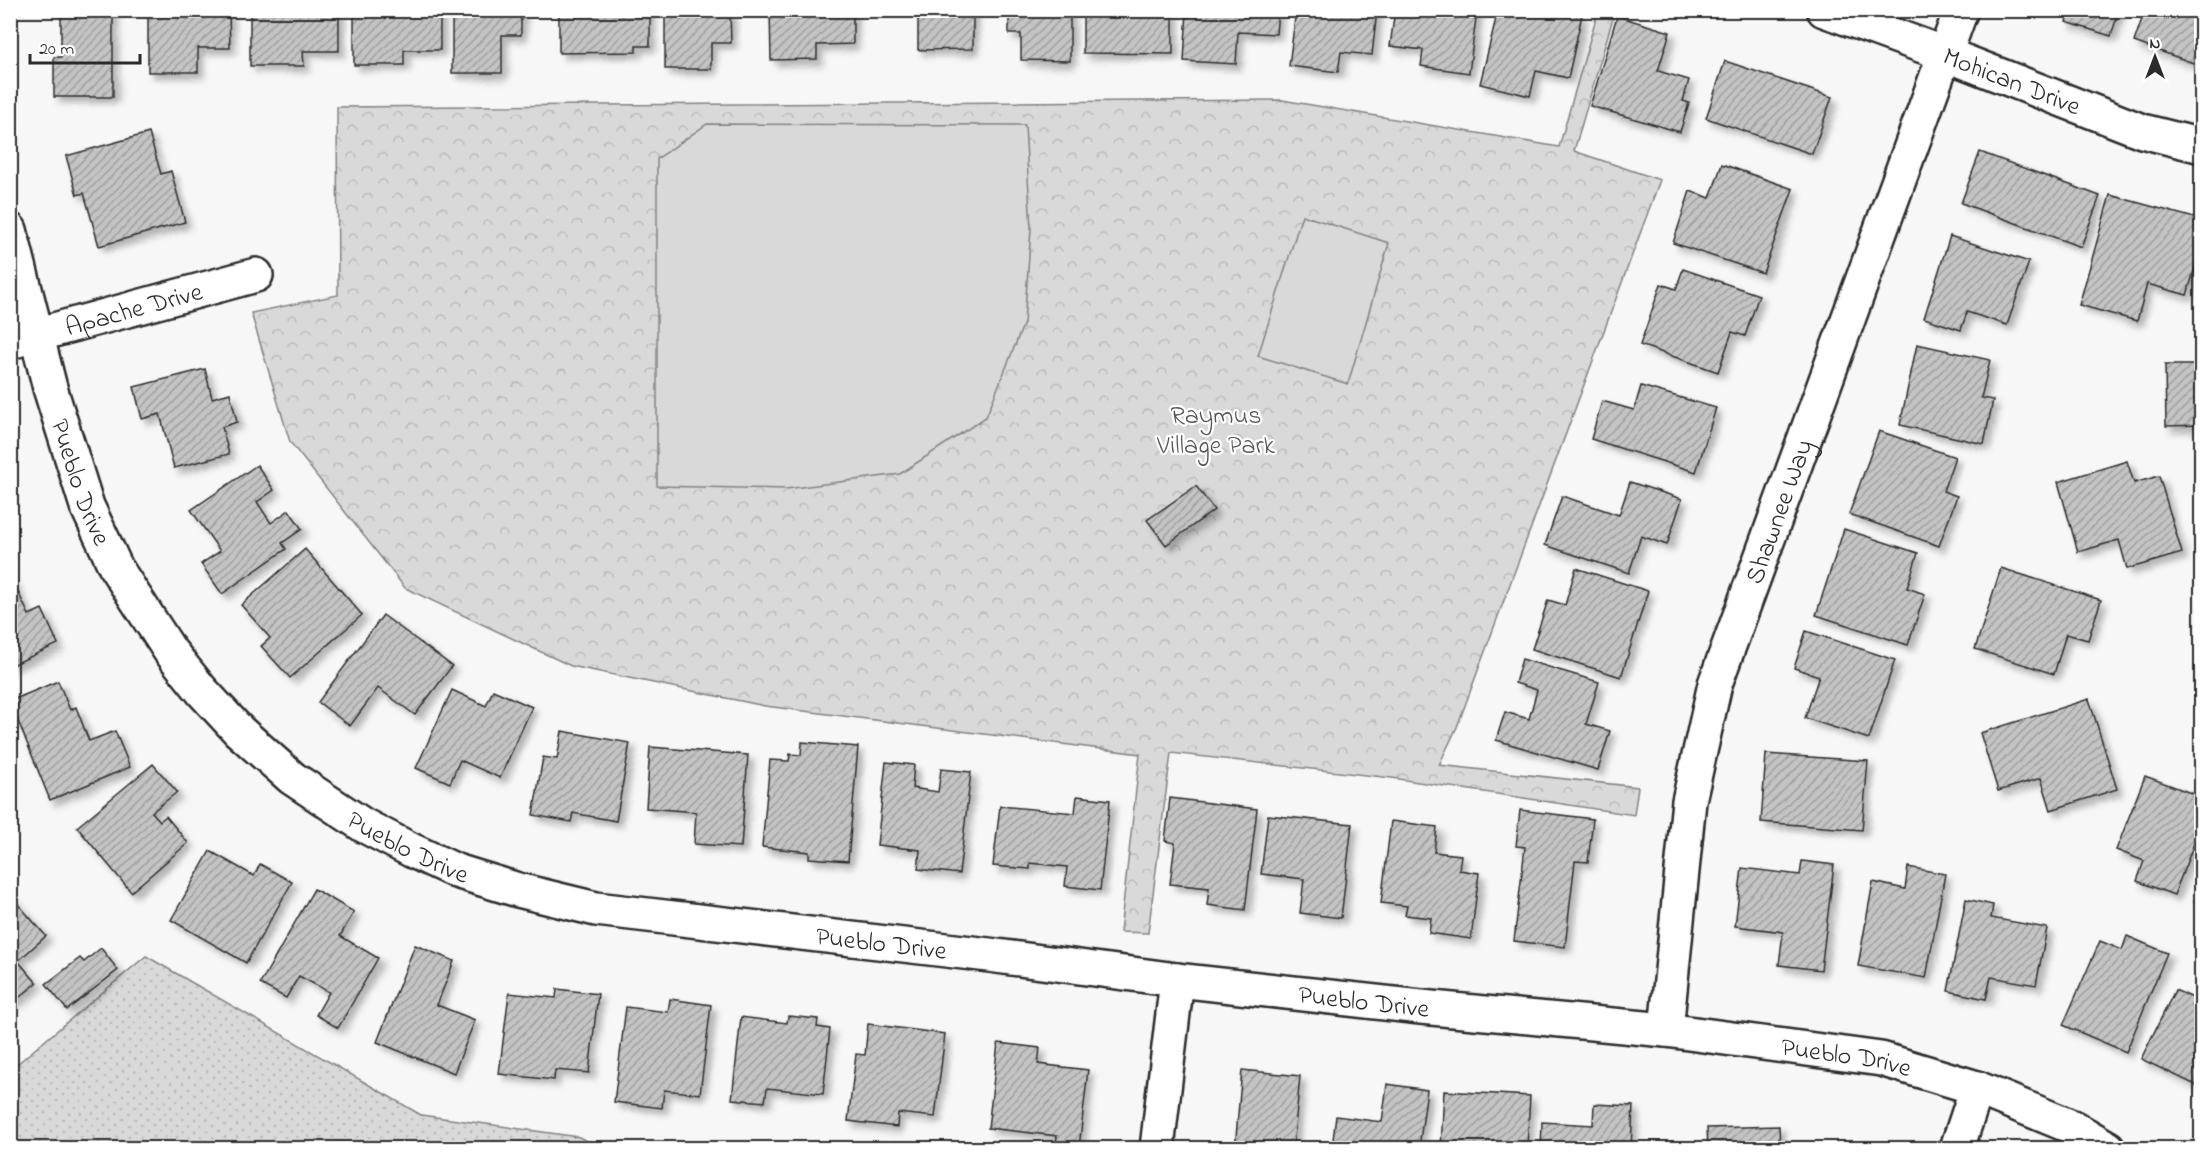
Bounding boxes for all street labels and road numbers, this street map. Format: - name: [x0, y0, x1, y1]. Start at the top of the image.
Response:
- street label: Mohican Drive: [1937, 39, 2086, 127]
- street label: Apache Drive: [61, 274, 207, 348]
- street label: Pueblo Drive: [39, 415, 119, 553]
- street label: Shawnee Way: [1737, 435, 1825, 590]
- street label: Pueblo Drive: [338, 803, 473, 896]
- street label: Pueblo Drive: [813, 919, 949, 972]
- street label: Pueblo Drive: [1296, 978, 1431, 1030]
- street label: Pueblo Drive: [1779, 1030, 1916, 1089]

